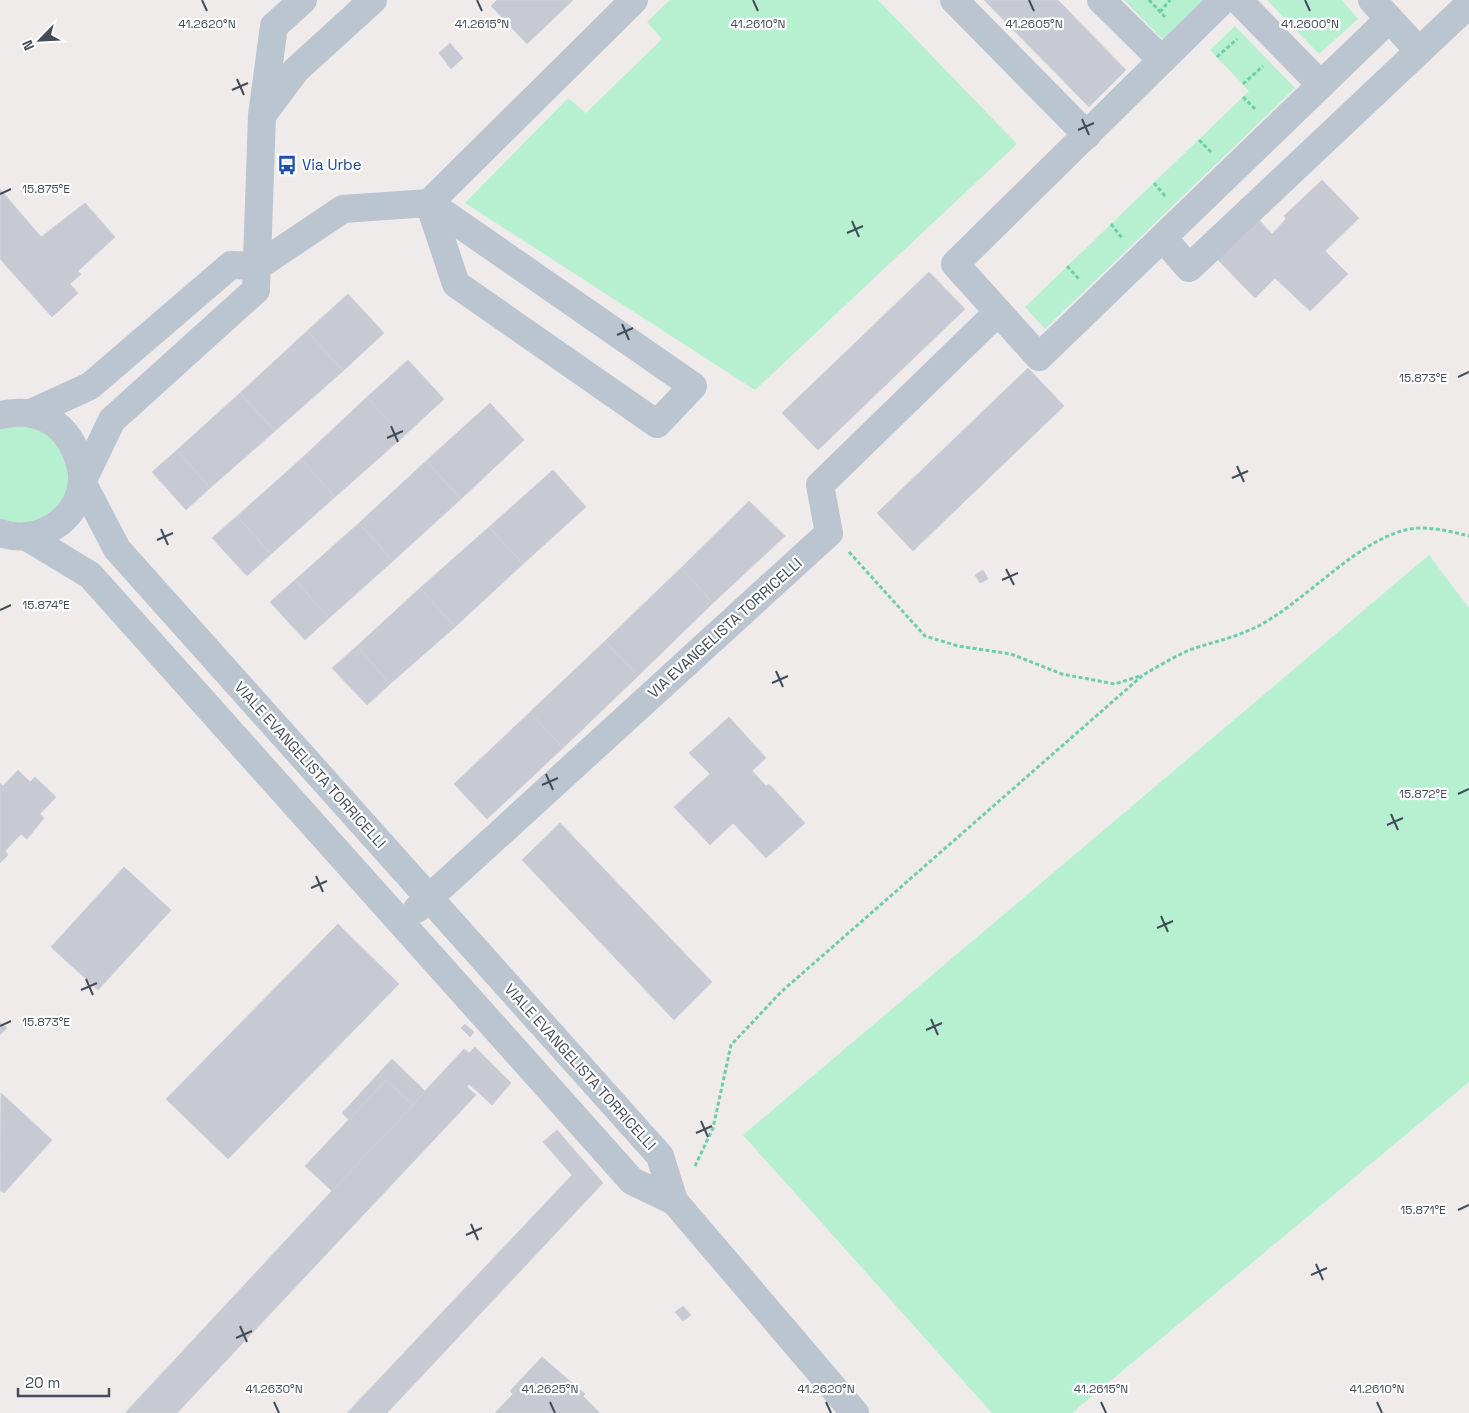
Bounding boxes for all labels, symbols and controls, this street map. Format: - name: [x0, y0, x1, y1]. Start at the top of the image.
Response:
- north arrow: [15, 15, 65, 65]
- text: 41.2620°N: [178, 16, 236, 32]
- text: 41.2615°N: [455, 16, 509, 32]
- text: 41.2610°N: [730, 16, 786, 32]
- text: 41.2605°N: [1005, 16, 1063, 32]
- text: 41.2600°N: [1281, 16, 1339, 32]
- text: N: [18, 37, 38, 53]
- bus stop icon: Via Urbe: [276, 154, 298, 176]
- place label: Via Urbe: [302, 155, 362, 174]
- text: 15.875°E: [22, 181, 70, 197]
- text: 15.873°E: [1399, 370, 1447, 386]
- street label: VIA EVANGELISTA TORRICELLI: [644, 553, 806, 702]
- text: 15.874°E: [22, 597, 70, 613]
- street label: VIALE EVANGELISTA TORRICELLI: [230, 677, 390, 852]
- text: 15.872°E: [1399, 786, 1447, 802]
- street label: VIALE EVANGELISTA TORRICELLI: [500, 979, 660, 1154]
- text: 15.873°E: [22, 1014, 70, 1030]
- text: 15.871°E: [1400, 1202, 1446, 1218]
- scale bar: [18, 1366, 109, 1398]
- text: 20 m: [25, 1373, 60, 1392]
- text: 41.2630°N: [245, 1381, 303, 1397]
- text: 41.2625°N: [522, 1381, 578, 1397]
- text: 41.2620°N: [797, 1381, 855, 1397]
- text: 41.2615°N: [1074, 1381, 1128, 1397]
- text: 41.2610°N: [1349, 1381, 1405, 1397]

